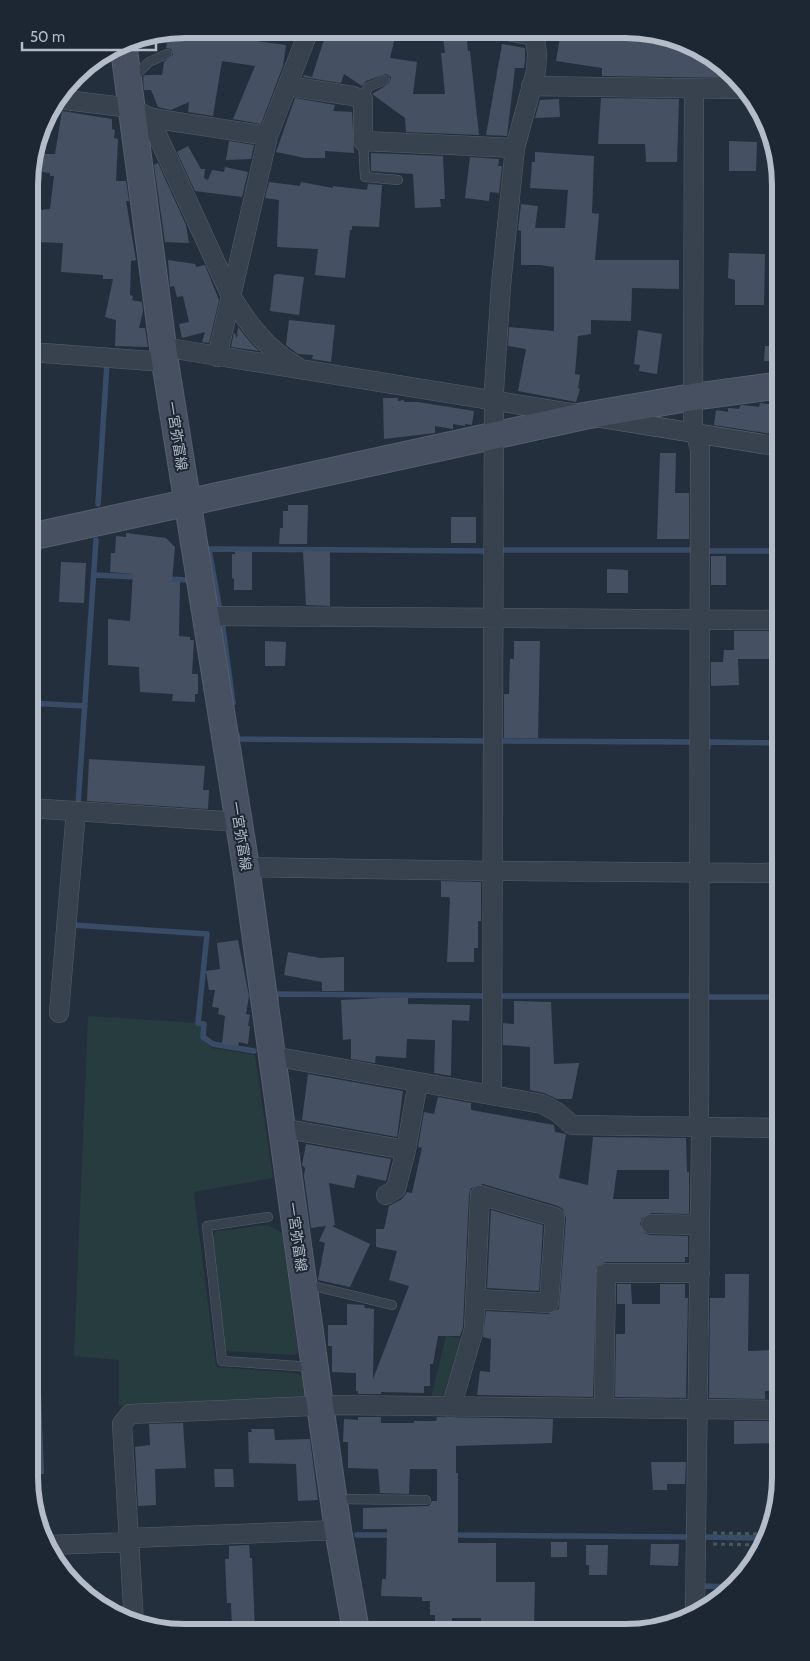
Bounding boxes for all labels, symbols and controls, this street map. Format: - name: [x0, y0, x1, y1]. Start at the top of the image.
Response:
- scale bar: [22, 20, 156, 52]
- text: 50 m: [30, 28, 65, 46]
- street label: 一宮弥富線: [163, 400, 191, 472]
- street label: 一宮弥富線: [227, 800, 255, 872]
- street label: 一宮弥富線: [283, 1201, 311, 1273]

